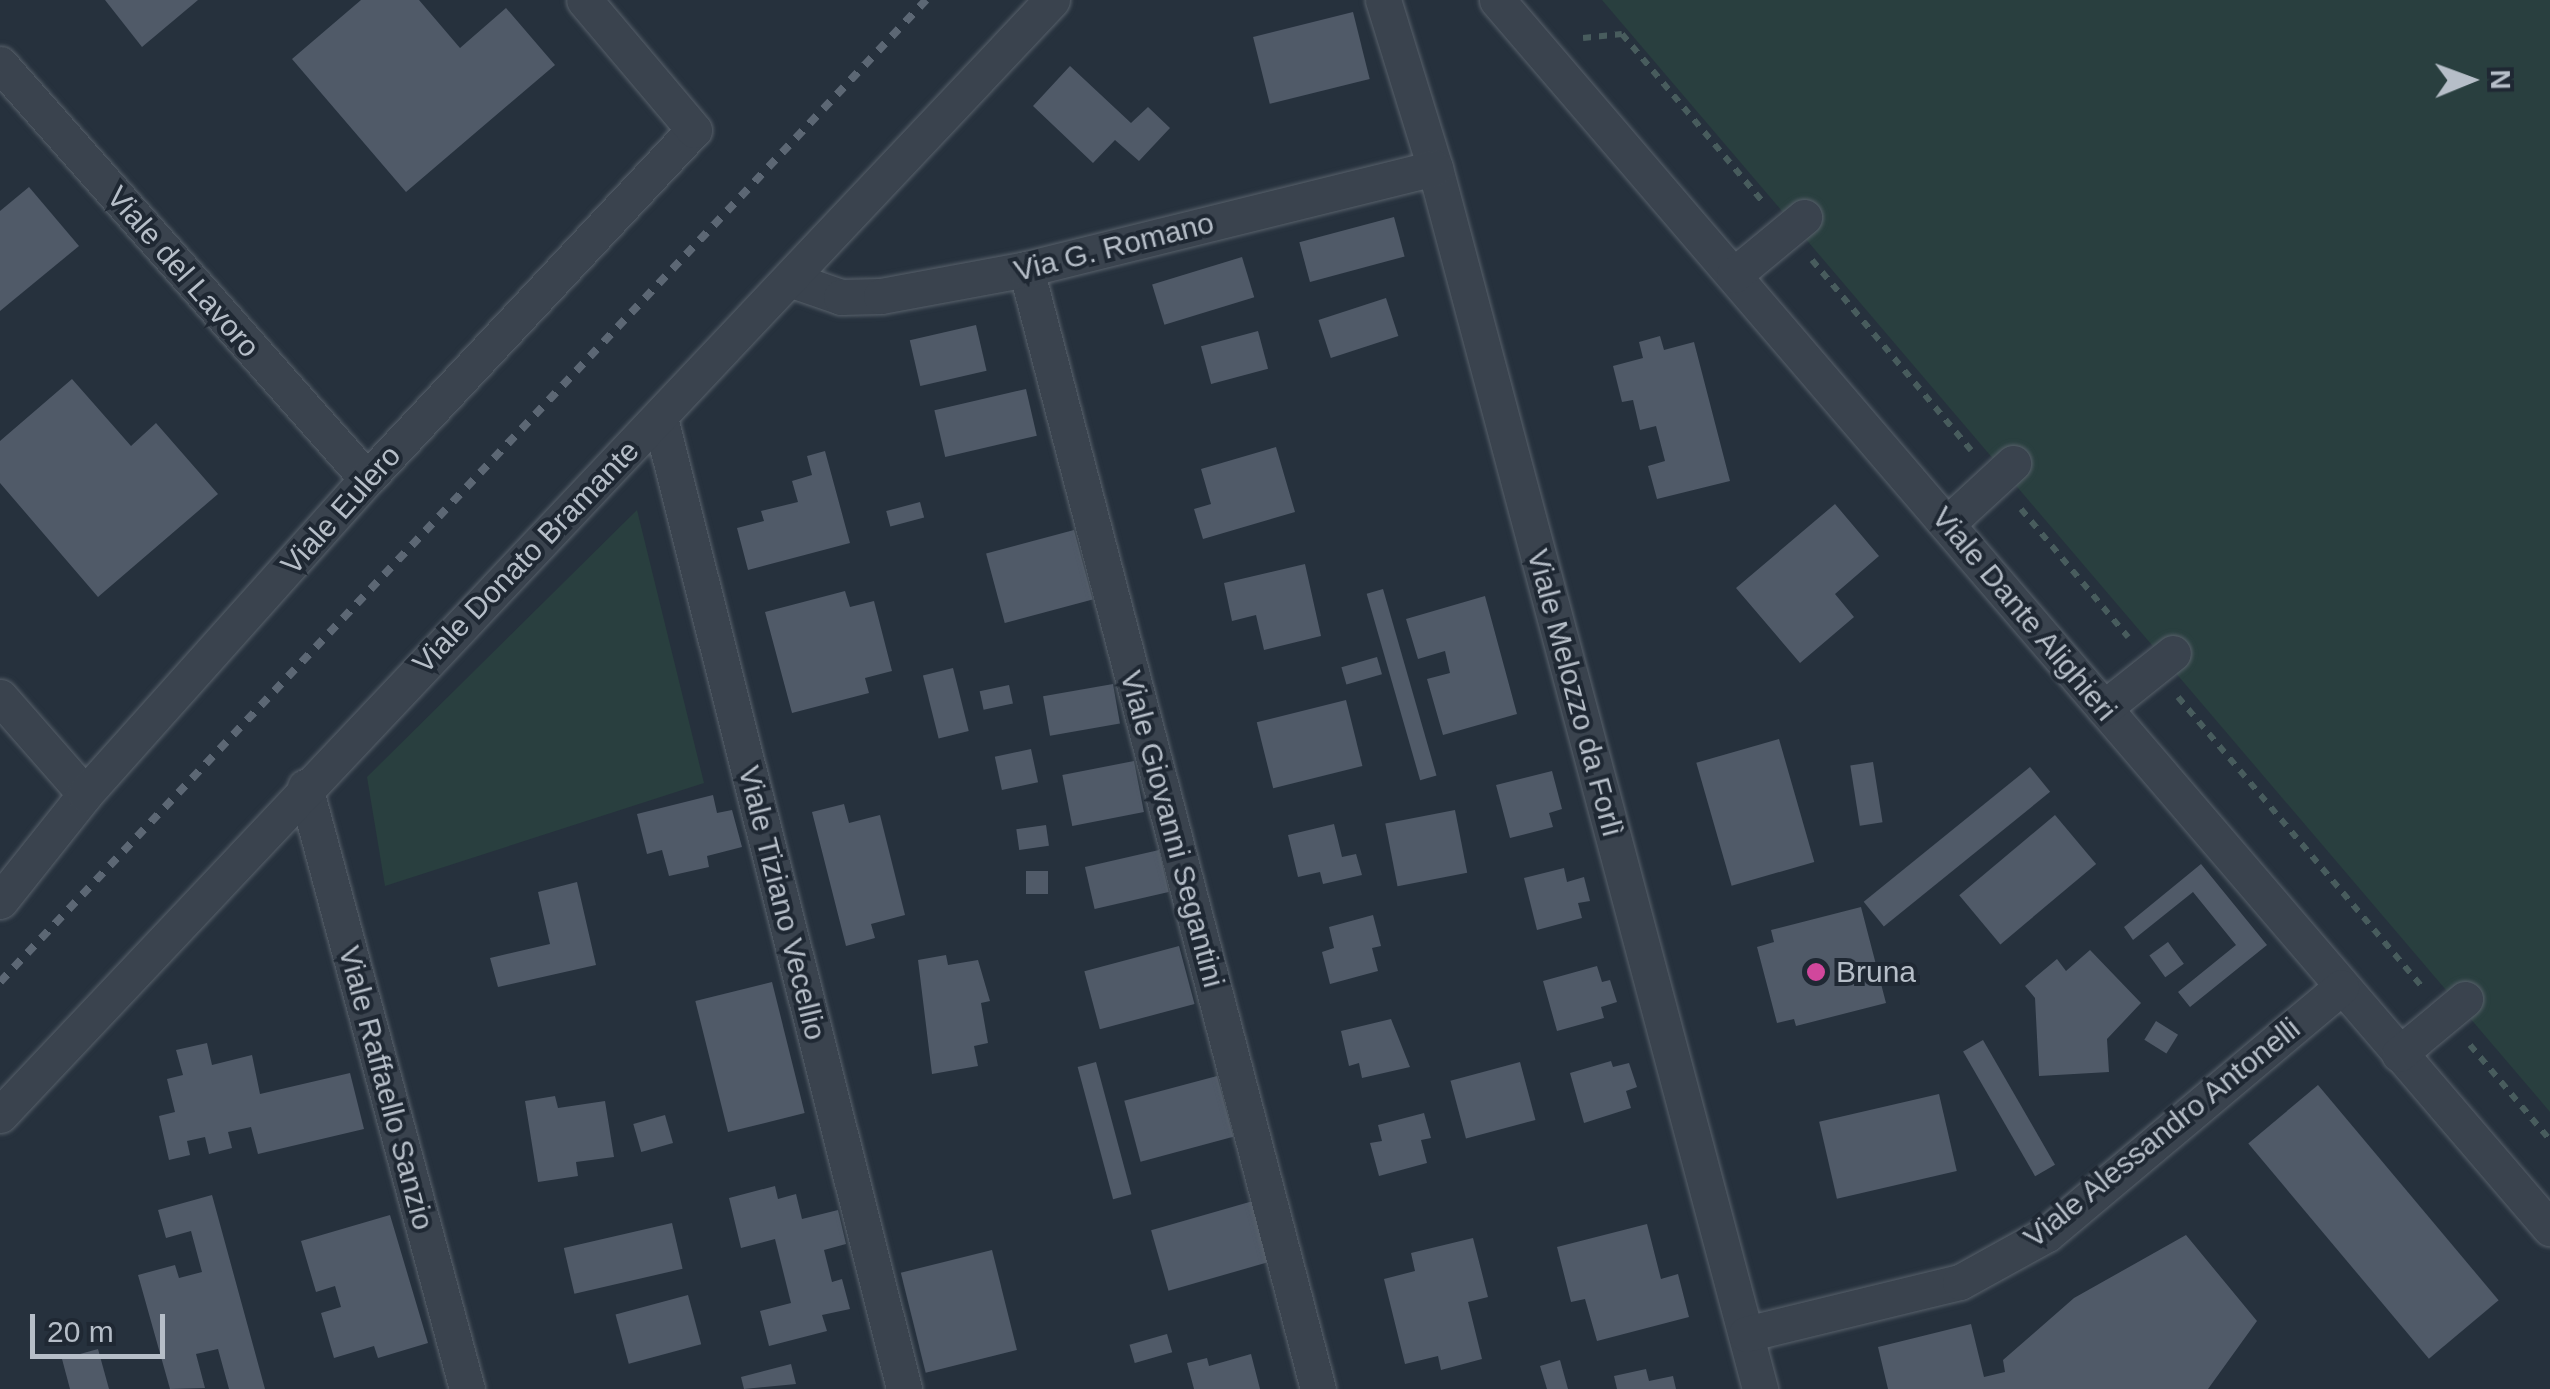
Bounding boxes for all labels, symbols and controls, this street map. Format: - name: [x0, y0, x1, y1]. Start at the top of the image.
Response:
- north arrow: [2420, 30, 2520, 130]
- text: N: [2485, 69, 2516, 90]
- street label: Viale del Lavoro: [99, 179, 267, 365]
- street label: Via G. Romano: [1010, 205, 1218, 289]
- street label: Viale Donato Bramante: [406, 433, 646, 681]
- street label: Viale Eulero: [274, 438, 408, 582]
- street label: Viale Dante Alighieri: [1924, 499, 2124, 729]
- street label: Viale Melozzo da Forlì: [1519, 545, 1631, 841]
- street label: Viale Giovanni Segantini: [1112, 667, 1232, 991]
- street label: Viale Tiziano Vecellio: [730, 762, 834, 1044]
- street label: Viale Raffaello Sanzio: [331, 942, 441, 1234]
- place label: Bruna: [1836, 954, 1916, 990]
- marker: Bruna: [1805, 961, 1827, 983]
- street label: Viale Alessandro Antonelli: [2015, 1010, 2309, 1256]
- scale bar: [35, 1294, 170, 1356]
- text: 20 m: [47, 1315, 114, 1348]

